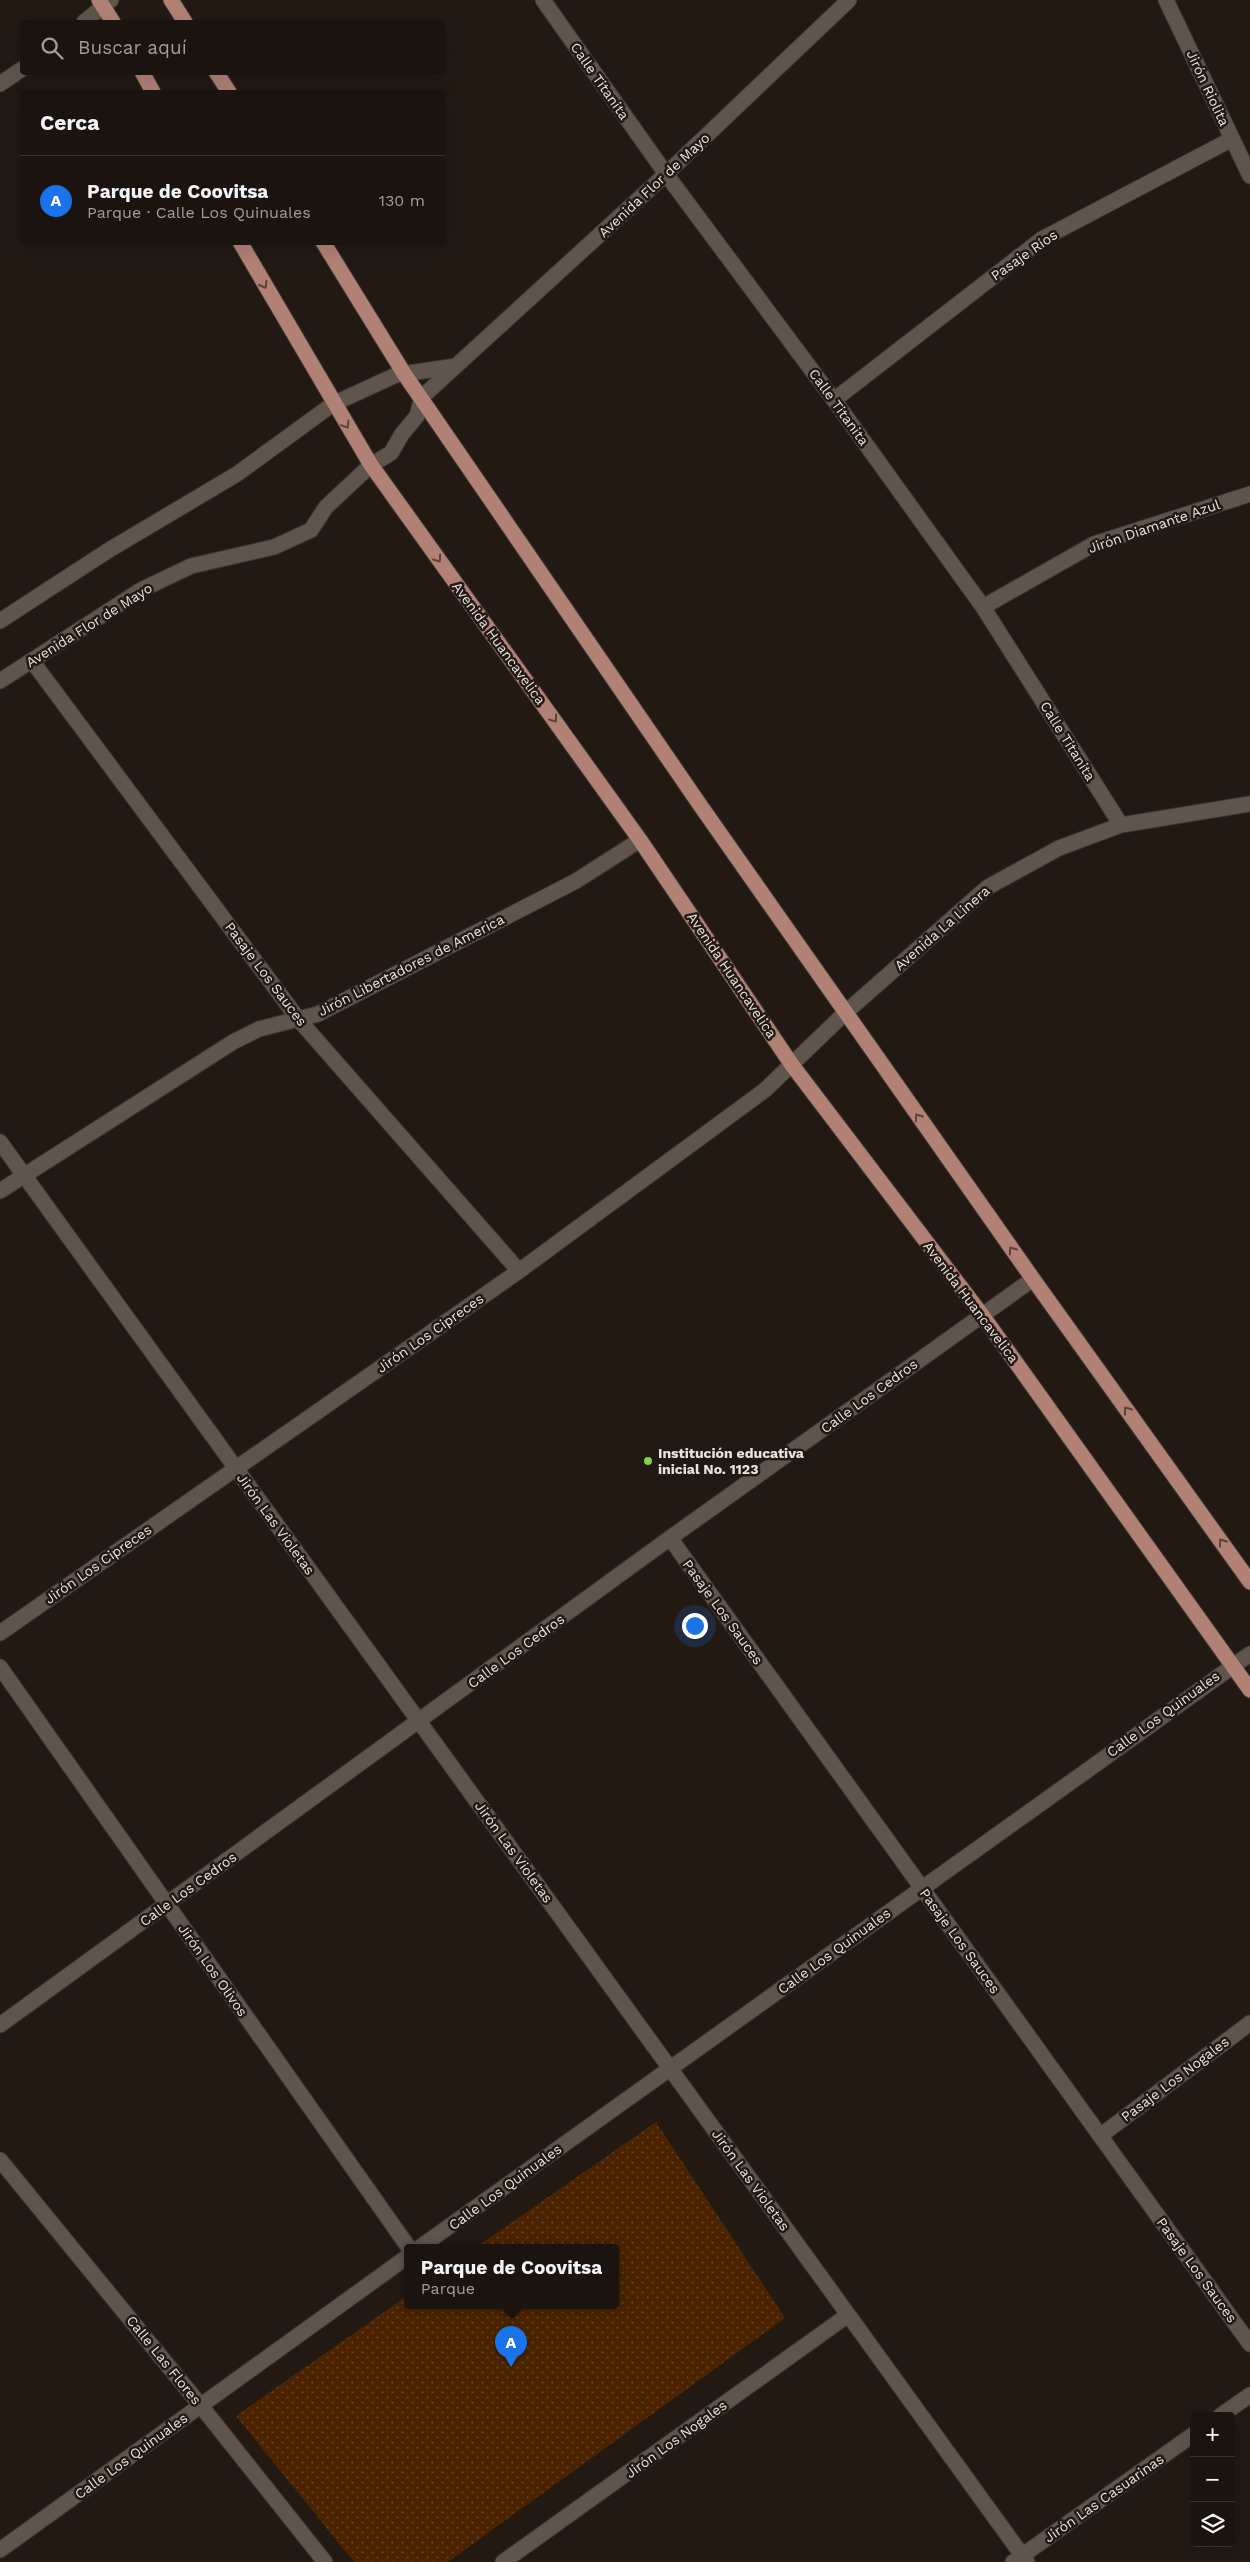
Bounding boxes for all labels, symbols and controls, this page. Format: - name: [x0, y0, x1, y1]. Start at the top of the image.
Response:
- search box: [20, 20, 445, 75]
- icon: search: [38, 34, 66, 62]
- text: Buscar aquí: [78, 36, 187, 59]
- street label: Calle Titanita: [567, 39, 633, 123]
- street label: Jirón Riolita: [1183, 47, 1233, 129]
- text: Cerca: [40, 110, 99, 135]
- street label: Avenida Flor de Mayo: [595, 129, 713, 241]
- text: Parque de Coovitsa: [87, 180, 268, 203]
- text: A: [51, 191, 61, 210]
- text: 130 m: [379, 191, 425, 210]
- text: Parque · Calle Los Quinuales: [87, 203, 311, 222]
- street label: Pasaje Ríos: [988, 226, 1060, 284]
- one-way arrow: [258, 279, 268, 288]
- street label: Calle Titanita: [806, 366, 872, 448]
- one-way arrow: [340, 420, 350, 429]
- street label: Jirón Diamante Azul: [1086, 496, 1223, 556]
- one-way arrow: [432, 553, 441, 563]
- street label: Avenida Huancavelica: [449, 579, 549, 708]
- street label: Avenida Flor de Mayo: [23, 580, 155, 670]
- street label: Calle Titanita: [1037, 698, 1099, 784]
- one-way arrow: [548, 713, 557, 723]
- street label: Avenida La Linera: [891, 882, 993, 974]
- street label: Avenida Huancavelica: [684, 909, 780, 1041]
- street label: Jirón Libertadores de America: [315, 911, 507, 1019]
- street label: Pasaje Los Sauces: [222, 919, 310, 1029]
- one-way arrow: [915, 1113, 924, 1123]
- street label: Avenida Huancavelica: [920, 1238, 1022, 1366]
- one-way arrow: [1009, 1246, 1018, 1255]
- street label: Jirón Los Cipreces: [374, 1290, 486, 1376]
- street label: Calle Los Cedros: [818, 1356, 920, 1436]
- one-way arrow: [1124, 1406, 1133, 1416]
- place label: Institución educativa inicial No. 1123: [658, 1445, 805, 1477]
- marker: Institución educativa inicial No. 1123: [642, 1455, 654, 1467]
- street label: Jirón Las Violetas: [234, 1470, 318, 1578]
- street label: Jirón Los Cipreces: [42, 1521, 154, 1607]
- one-way arrow: [1219, 1539, 1227, 1548]
- street label: Pasaje Los Sauces: [680, 1556, 766, 1668]
- street label: Calle Los Cedros: [465, 1611, 567, 1691]
- your location: [682, 1613, 708, 1639]
- street label: Calle Los Quinuales: [1103, 1668, 1223, 1760]
- street label: Jirón Las Violetas: [472, 1798, 556, 1906]
- street label: Calle Los Cedros: [137, 1849, 239, 1929]
- street label: Pasaje Los Sauces: [917, 1885, 1003, 1997]
- street label: Calle Los Quinuales: [774, 1905, 894, 1997]
- street label: Jirón Los Olivos: [175, 1921, 251, 2019]
- street label: Pasaje Los Nogales: [1118, 2033, 1232, 2125]
- street label: Jirón Las Violetas: [709, 2126, 793, 2234]
- street label: Calle Los Quinuales: [445, 2141, 565, 2233]
- street label: Pasaje Los Sauces: [1154, 2214, 1240, 2326]
- popup: [404, 2244, 619, 2309]
- text: Parque de Coovitsa: [421, 2256, 602, 2279]
- text: Parque: [421, 2279, 475, 2298]
- street label: Calle Las Flores: [123, 2312, 205, 2408]
- pin: A: [495, 2326, 527, 2367]
- street label: Jirón Los Nogales: [622, 2397, 730, 2481]
- street label: Calle Los Quinuales: [71, 2410, 191, 2502]
- map controls: [1190, 2412, 1235, 2547]
- button: +: [1190, 2412, 1235, 2457]
- street label: Jirón Las Casuarinas: [1041, 2451, 1167, 2545]
- button: −: [1190, 2457, 1235, 2502]
- button: layers: [1190, 2502, 1235, 2547]

